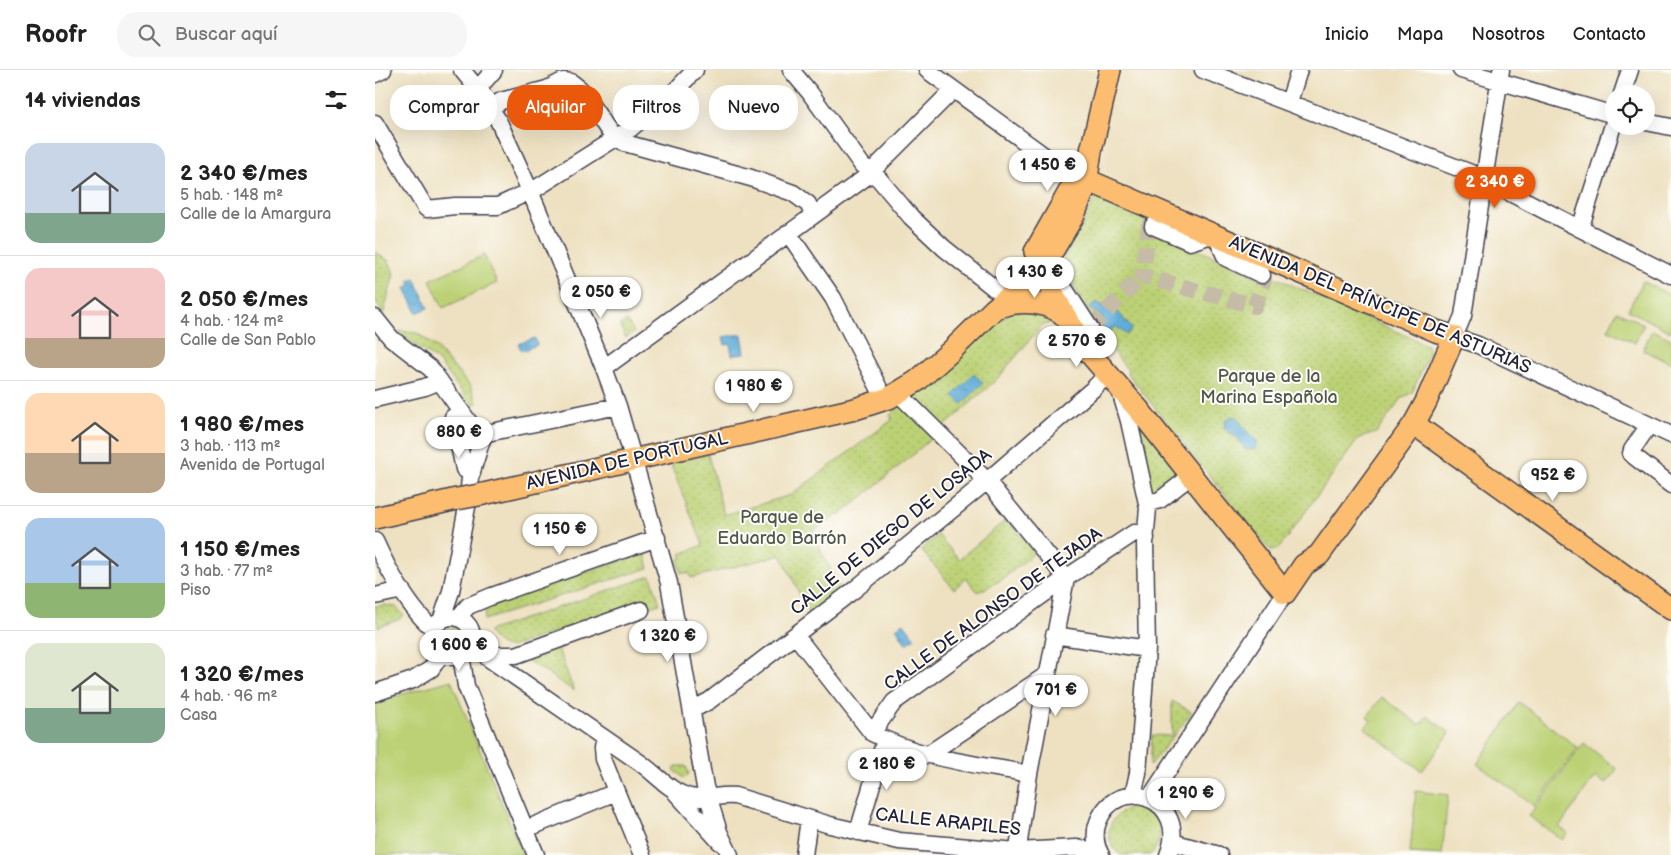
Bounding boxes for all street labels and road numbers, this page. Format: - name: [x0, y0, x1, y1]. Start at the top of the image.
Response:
- street label: AVENIDA DEL PRÍNCIPE DE ASTURIAS: [1226, 230, 1535, 378]
- street label: AVENIDA DE PORTUGAL: [524, 427, 730, 494]
- street label: CALLE DE DIEGO DE LOSADA: [786, 444, 996, 620]
- street label: CALLE DE ALONSO DE TEJADA: [880, 523, 1106, 695]
- street label: CALLE ARAPILES: [874, 804, 1022, 840]

